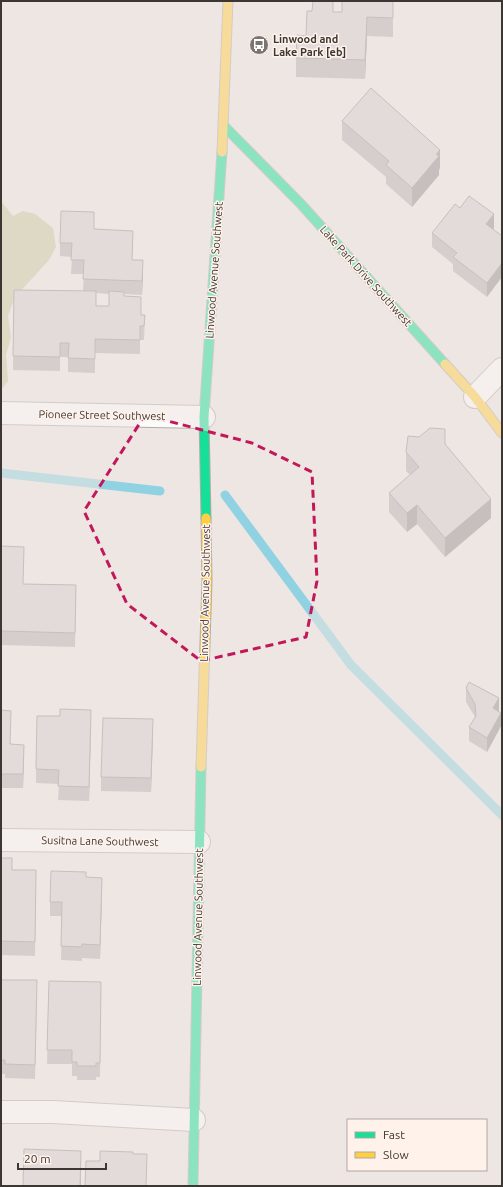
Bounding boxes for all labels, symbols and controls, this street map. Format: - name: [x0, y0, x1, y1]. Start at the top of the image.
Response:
- place label: Linwood and Lake Park [eb]: [273, 33, 346, 58]
- bus stop icon: Linwood and Lake Park [eb]: [248, 34, 270, 56]
- street label: Linwood Avenue Southwest: [203, 200, 225, 339]
- street label: Lake Park Drive Southwest: [318, 223, 415, 329]
- street label: Pioneer Street Southwest: [39, 408, 166, 422]
- street label: Linwood Avenue Southwest: [198, 524, 212, 662]
- street label: Susitna Lane Southwest: [41, 834, 159, 848]
- street label: Linwood Avenue Southwest: [191, 848, 205, 986]
- legend: [347, 1119, 487, 1171]
- text: Fast: [383, 1128, 405, 1141]
- scale bar: [18, 1145, 106, 1171]
- text: Slow: [383, 1148, 409, 1161]
- text: 20 m: [24, 1152, 51, 1165]

